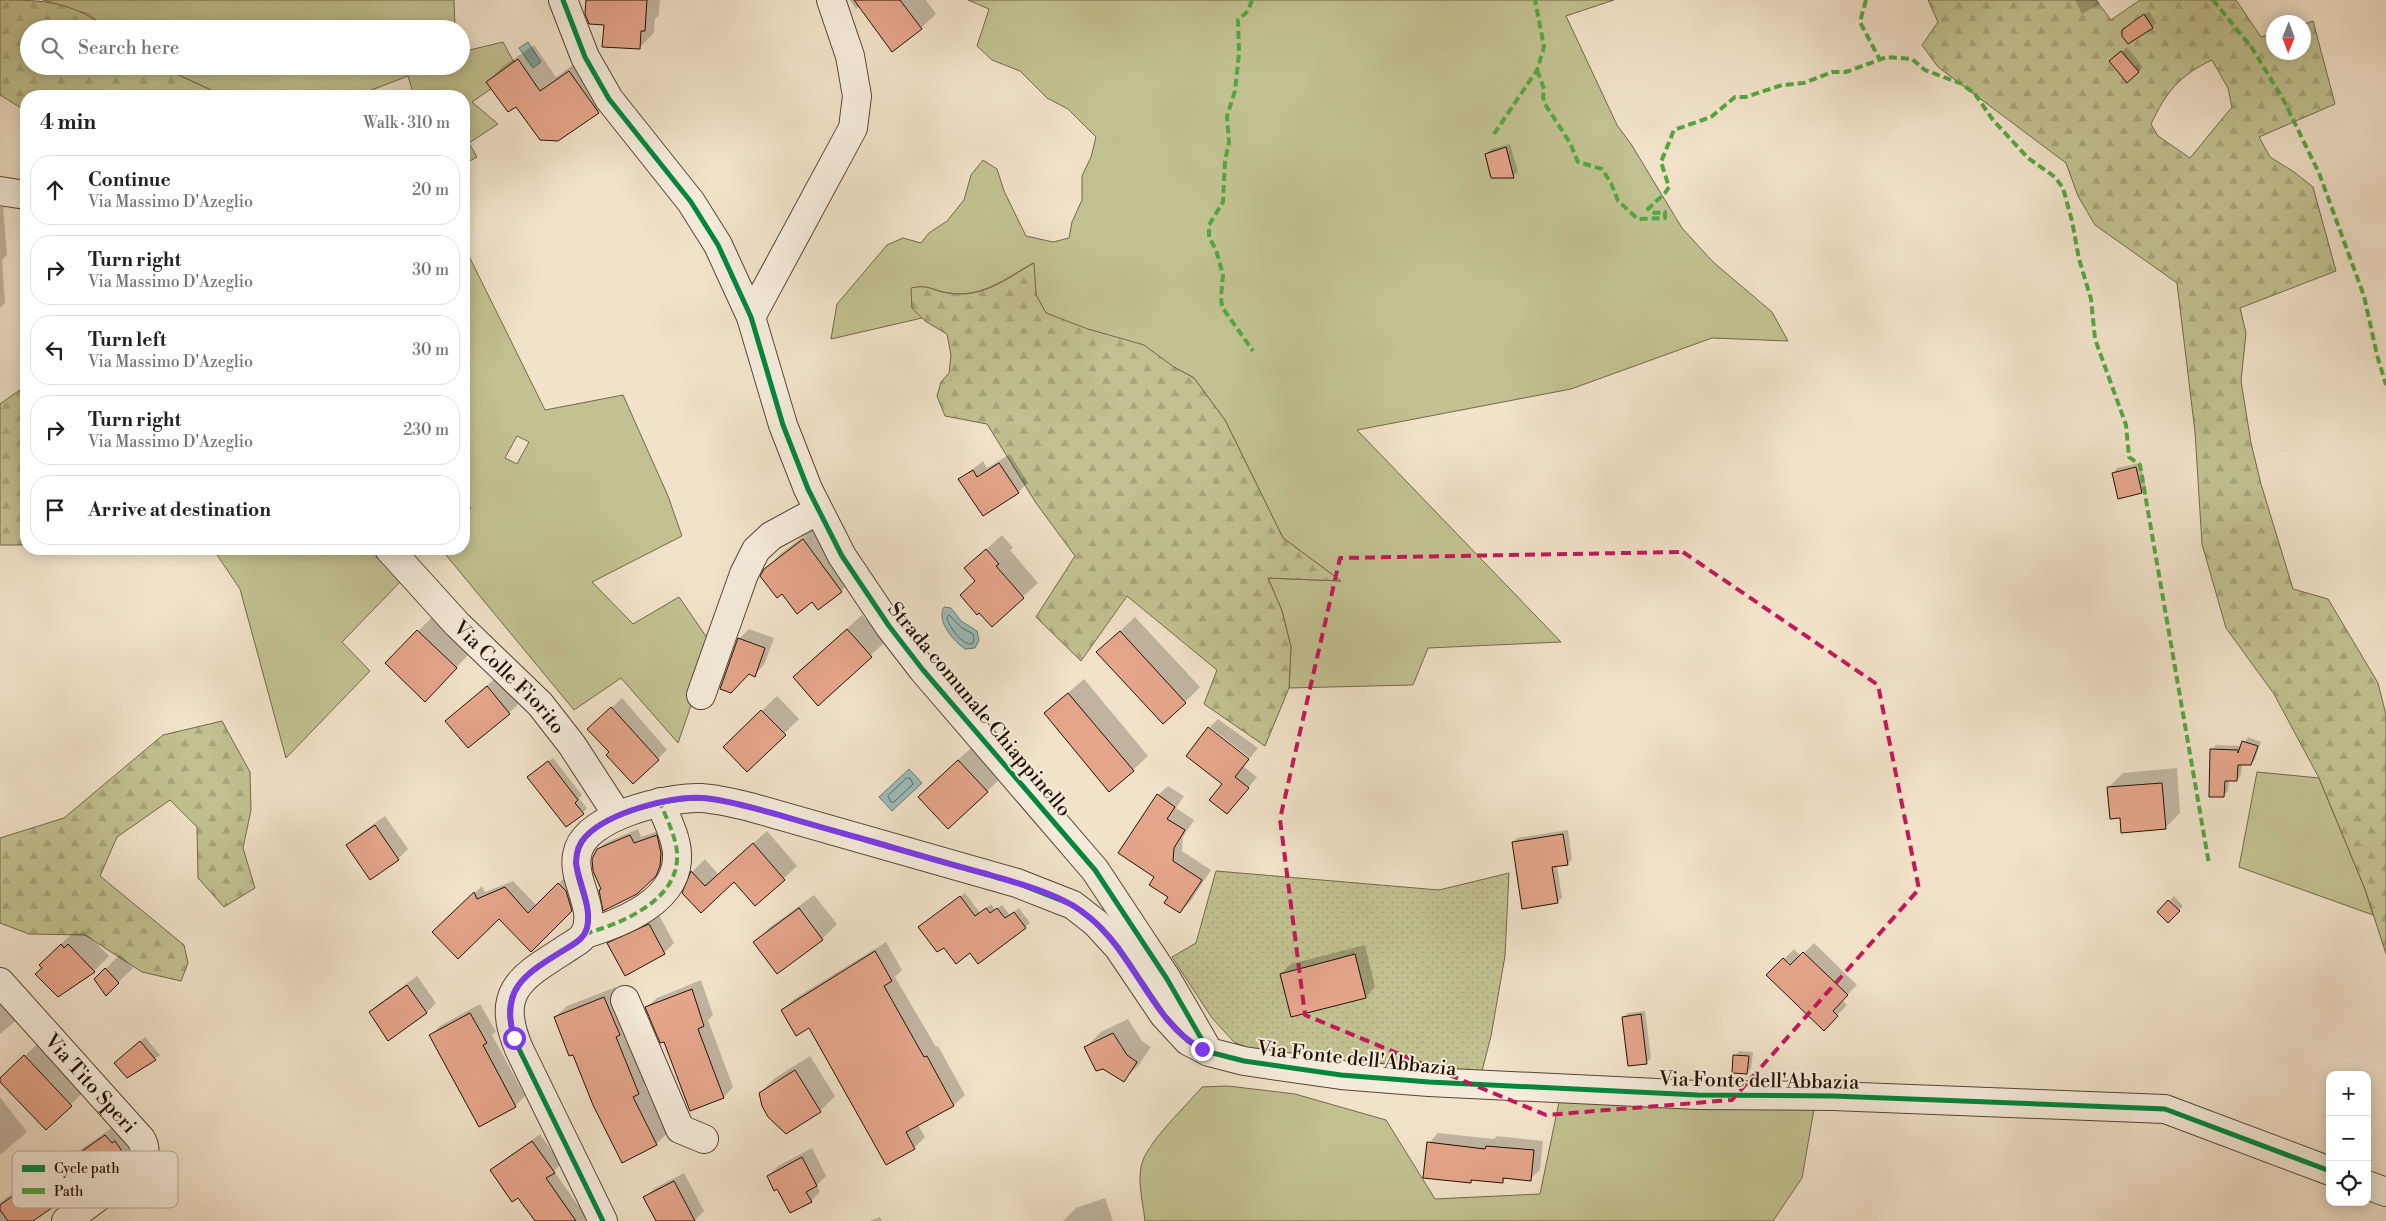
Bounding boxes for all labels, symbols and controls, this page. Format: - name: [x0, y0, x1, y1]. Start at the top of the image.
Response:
- north arrow: [2266, 15, 2311, 60]
- search box: [20, 20, 470, 75]
- icon: search: [38, 34, 66, 62]
- text: Search here: [78, 36, 179, 60]
- text: 4 min: [40, 110, 96, 136]
- text: Walk · 310 m: [363, 113, 450, 133]
- text: Continue: [88, 168, 171, 192]
- icon: ahead: [41, 176, 69, 204]
- text: 20 m: [412, 180, 449, 200]
- text: Via Massimo D'Azeglio: [88, 192, 253, 212]
- text: Turn right: [88, 248, 181, 272]
- icon: right: [41, 256, 69, 284]
- text: 30 m: [412, 260, 449, 280]
- text: Via Massimo D'Azeglio: [88, 272, 253, 292]
- text: Turn left: [88, 328, 167, 352]
- icon: left: [41, 336, 69, 364]
- text: 30 m: [412, 340, 449, 360]
- text: Via Massimo D'Azeglio: [88, 352, 253, 372]
- text: Turn right: [88, 408, 181, 432]
- icon: right: [41, 416, 69, 444]
- text: 230 m: [403, 420, 449, 440]
- text: Via Massimo D'Azeglio: [88, 432, 253, 452]
- icon: arrive: [41, 496, 69, 524]
- text: Arrive at destination: [88, 498, 271, 522]
- street label: Strada comunale Chiappinello: [882, 598, 1076, 822]
- street label: Via Colle Fiorito: [447, 615, 570, 740]
- route start: [503, 1027, 526, 1050]
- street label: Via Tito Speri: [38, 1028, 141, 1139]
- street label: Via Fonte dell'Abbazia: [1255, 1036, 1459, 1082]
- route end: [1191, 1038, 1214, 1061]
- street label: Via Fonte dell'Abbazia: [1658, 1067, 1860, 1096]
- map controls: [2326, 1071, 2371, 1206]
- button: +: [2326, 1071, 2371, 1116]
- button: −: [2326, 1116, 2371, 1161]
- legend: [12, 1151, 178, 1208]
- text: Cycle path: [54, 1160, 120, 1178]
- button: locate: [2326, 1161, 2371, 1206]
- text: Path: [54, 1183, 84, 1201]

